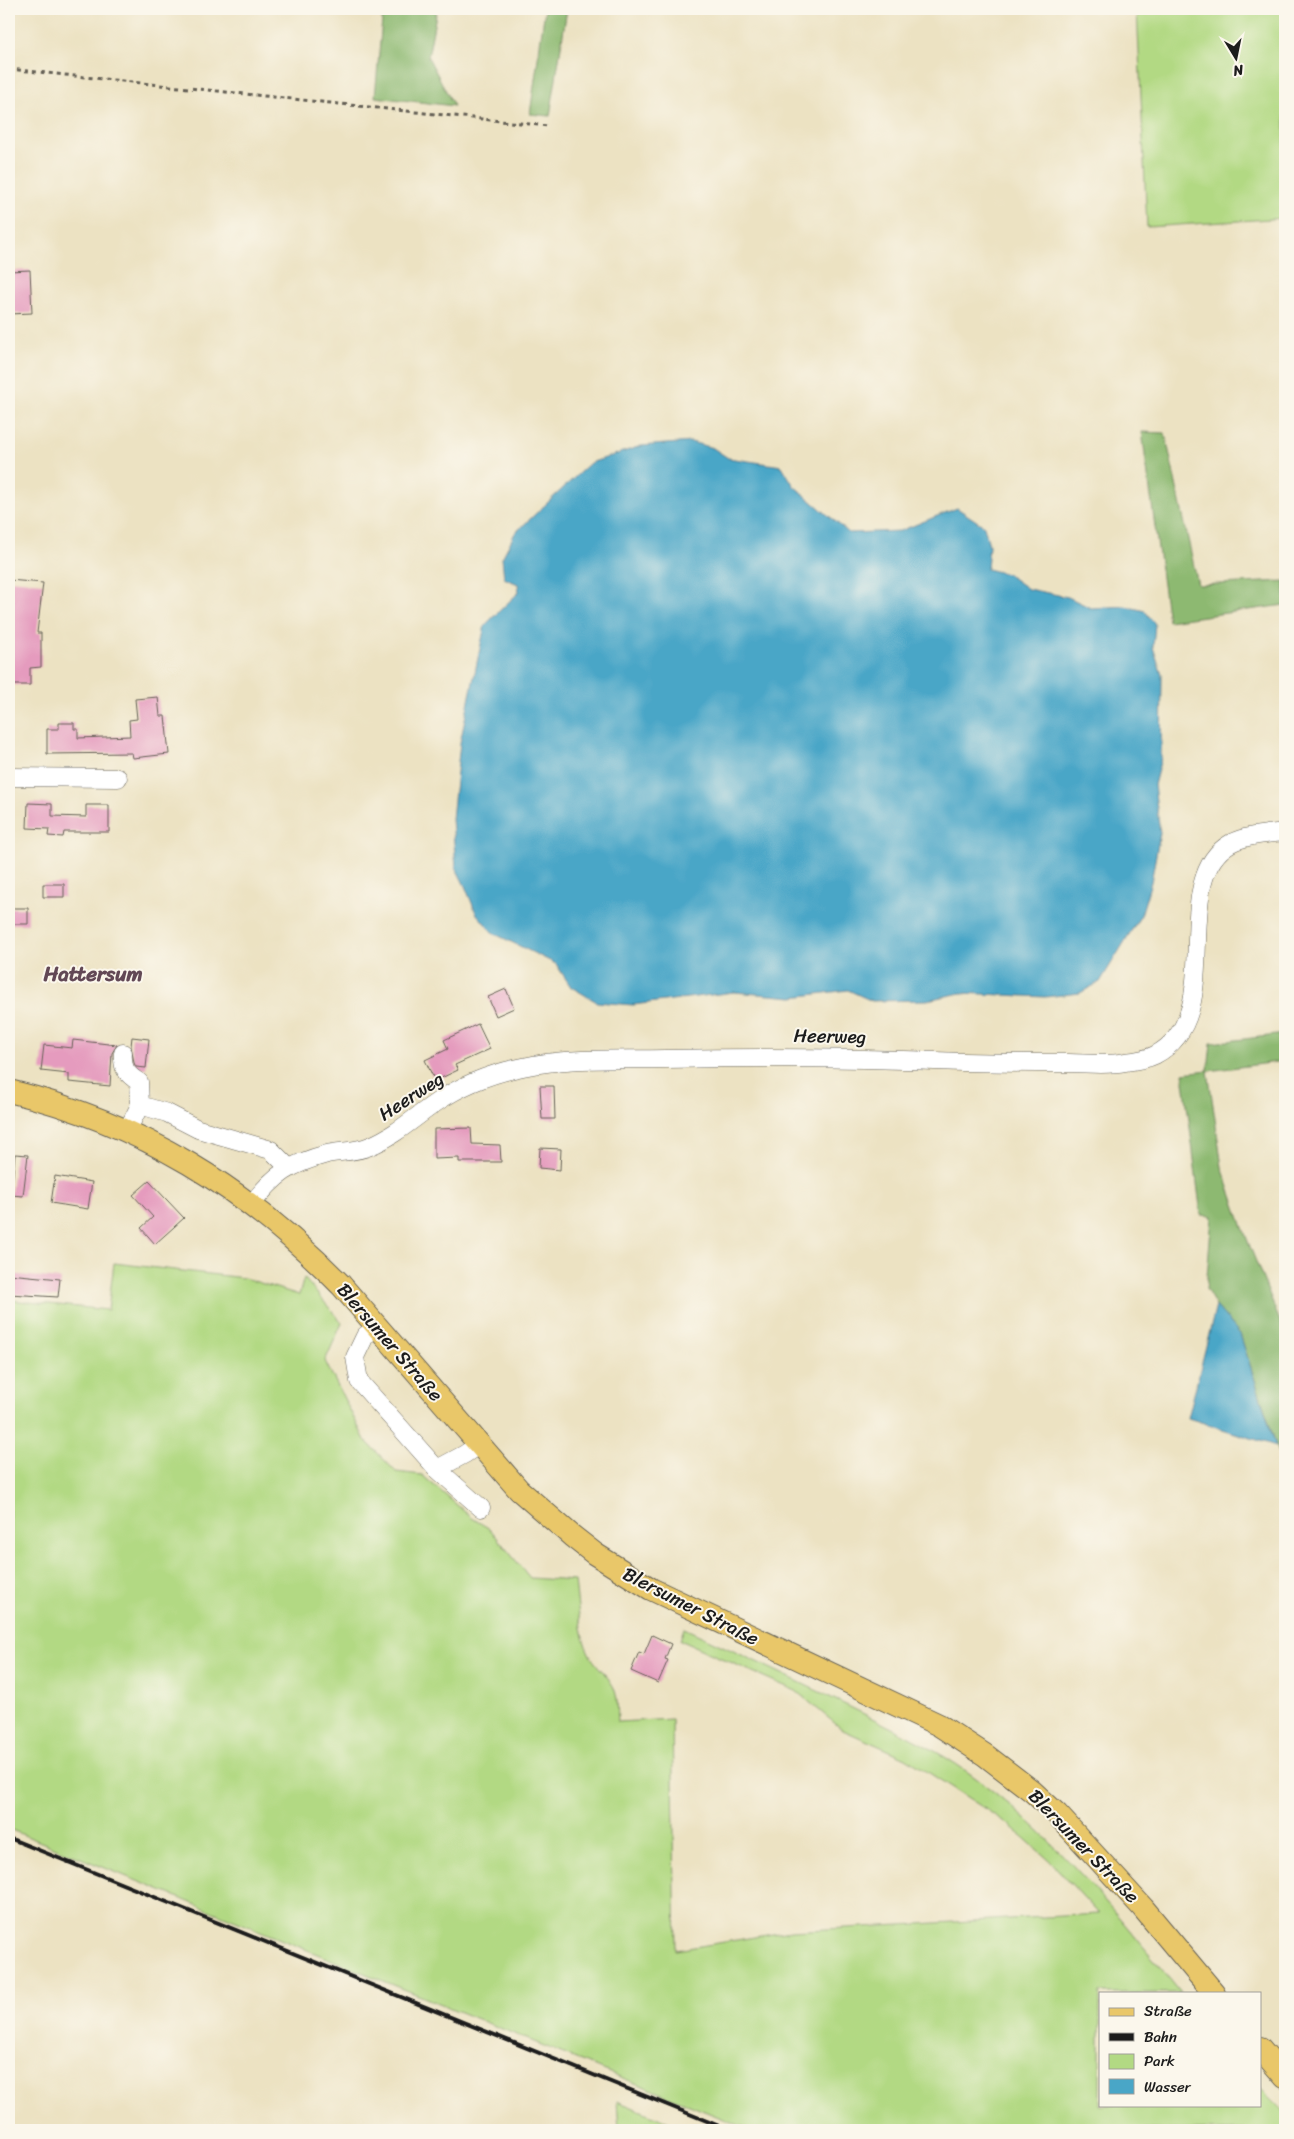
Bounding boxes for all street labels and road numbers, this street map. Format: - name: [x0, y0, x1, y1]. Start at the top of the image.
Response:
- street label: Heerweg: [793, 1019, 867, 1053]
- street label: Heerweg: [372, 1062, 450, 1130]
- street label: Blersumer Straße: [329, 1275, 452, 1409]
- street label: Blersumer Straße: [617, 1557, 765, 1655]
- street label: Blersumer Straße: [1020, 1781, 1148, 1911]

